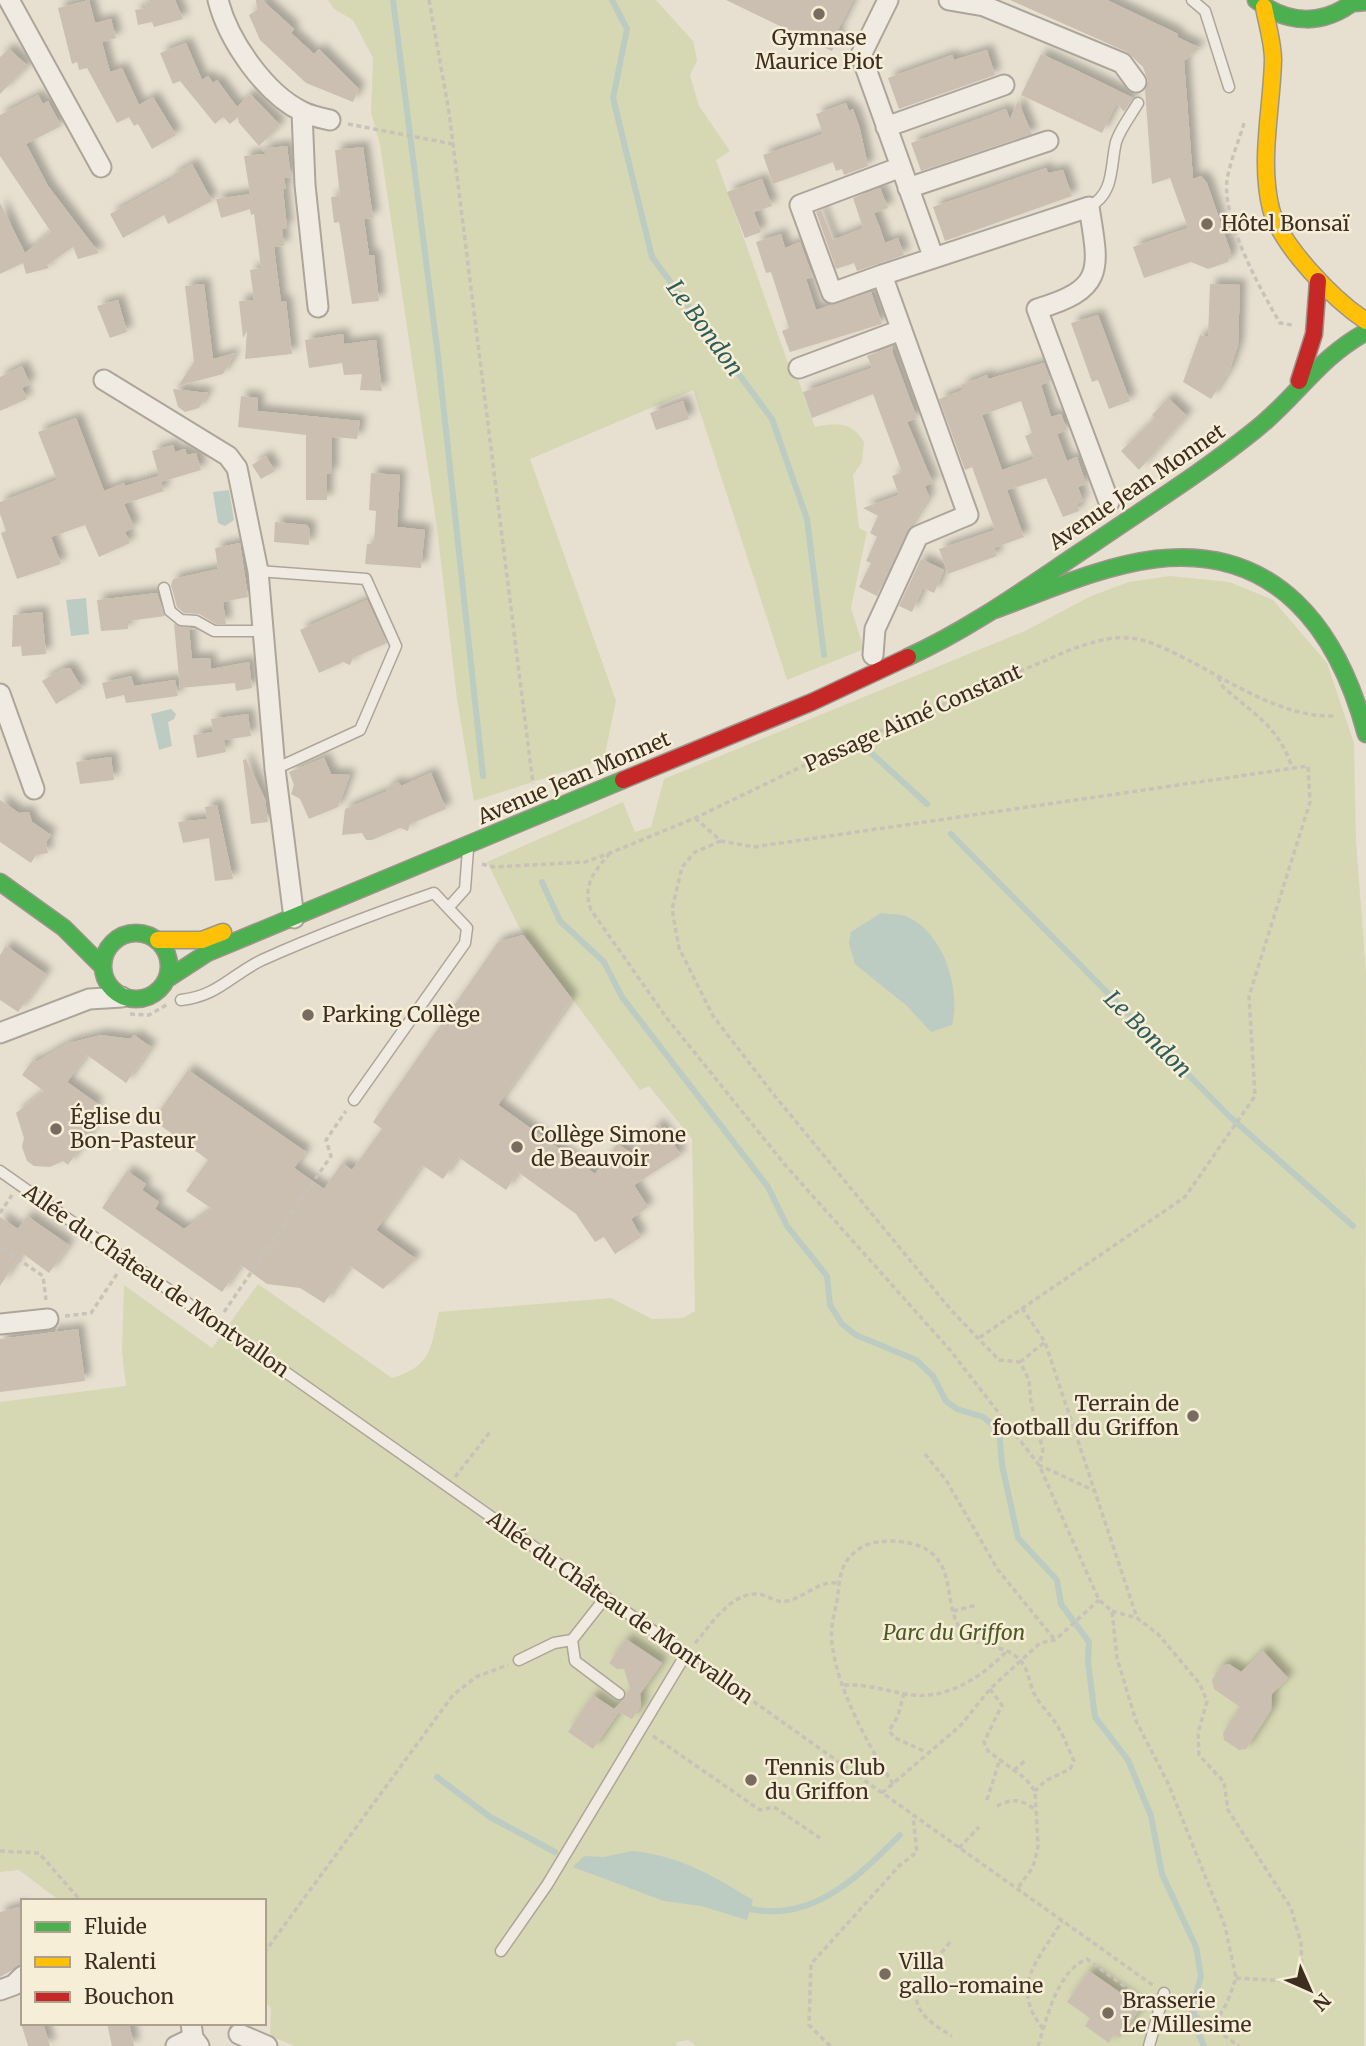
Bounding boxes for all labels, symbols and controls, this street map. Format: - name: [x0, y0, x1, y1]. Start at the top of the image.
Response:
- marker: Gymnase Maurice Piot: [811, 6, 827, 22]
- place label: Gymnase Maurice Piot: [755, 24, 883, 75]
- place label: Hôtel Bonsaï: [1221, 210, 1350, 237]
- marker: Hôtel Bonsaï: [1199, 216, 1215, 232]
- water label: Le Bondon: [661, 274, 750, 381]
- street label: Avenue Jean Monnet: [1043, 418, 1230, 556]
- street label: Passage Aimé Constant: [800, 657, 1026, 778]
- street label: Avenue Jean Monnet: [472, 725, 674, 831]
- water label: Le Bondon: [1099, 984, 1198, 1083]
- place label: Parking Collège: [322, 1001, 480, 1028]
- marker: Parking Collège: [300, 1007, 316, 1023]
- place label: Église du Bon-Pasteur: [70, 1102, 196, 1154]
- marker: Église du Bon-Pasteur: [48, 1121, 64, 1137]
- place label: Collège Simone de Beauvoir: [531, 1121, 686, 1172]
- marker: Collège Simone de Beauvoir: [509, 1139, 525, 1155]
- street label: Allée du Château de Montvallon: [17, 1178, 295, 1383]
- place label: Terrain de football du Griffon: [992, 1390, 1179, 1441]
- marker: Terrain de football du Griffon: [1185, 1408, 1201, 1424]
- street label: Allée du Château de Montvallon: [481, 1505, 759, 1710]
- park label: Parc du Griffon: [883, 1619, 1025, 1646]
- place label: Tennis Club du Griffon: [765, 1754, 885, 1805]
- marker: Tennis Club du Griffon: [743, 1772, 759, 1788]
- legend: [21, 1899, 266, 2025]
- text: Fluide: [84, 1913, 147, 1940]
- text: Ralenti: [84, 1948, 156, 1975]
- place label: Villa gallo-romaine: [898, 1948, 1043, 1999]
- north arrow: [1275, 1955, 1345, 2025]
- marker: Villa gallo-romaine: [877, 1966, 893, 1982]
- text: Bouchon: [84, 1983, 174, 2010]
- place label: Brasserie Le Millesime: [1122, 1987, 1252, 2038]
- text: N: [1308, 1988, 1336, 2016]
- marker: Brasserie Le Millesime: [1100, 2005, 1116, 2021]

